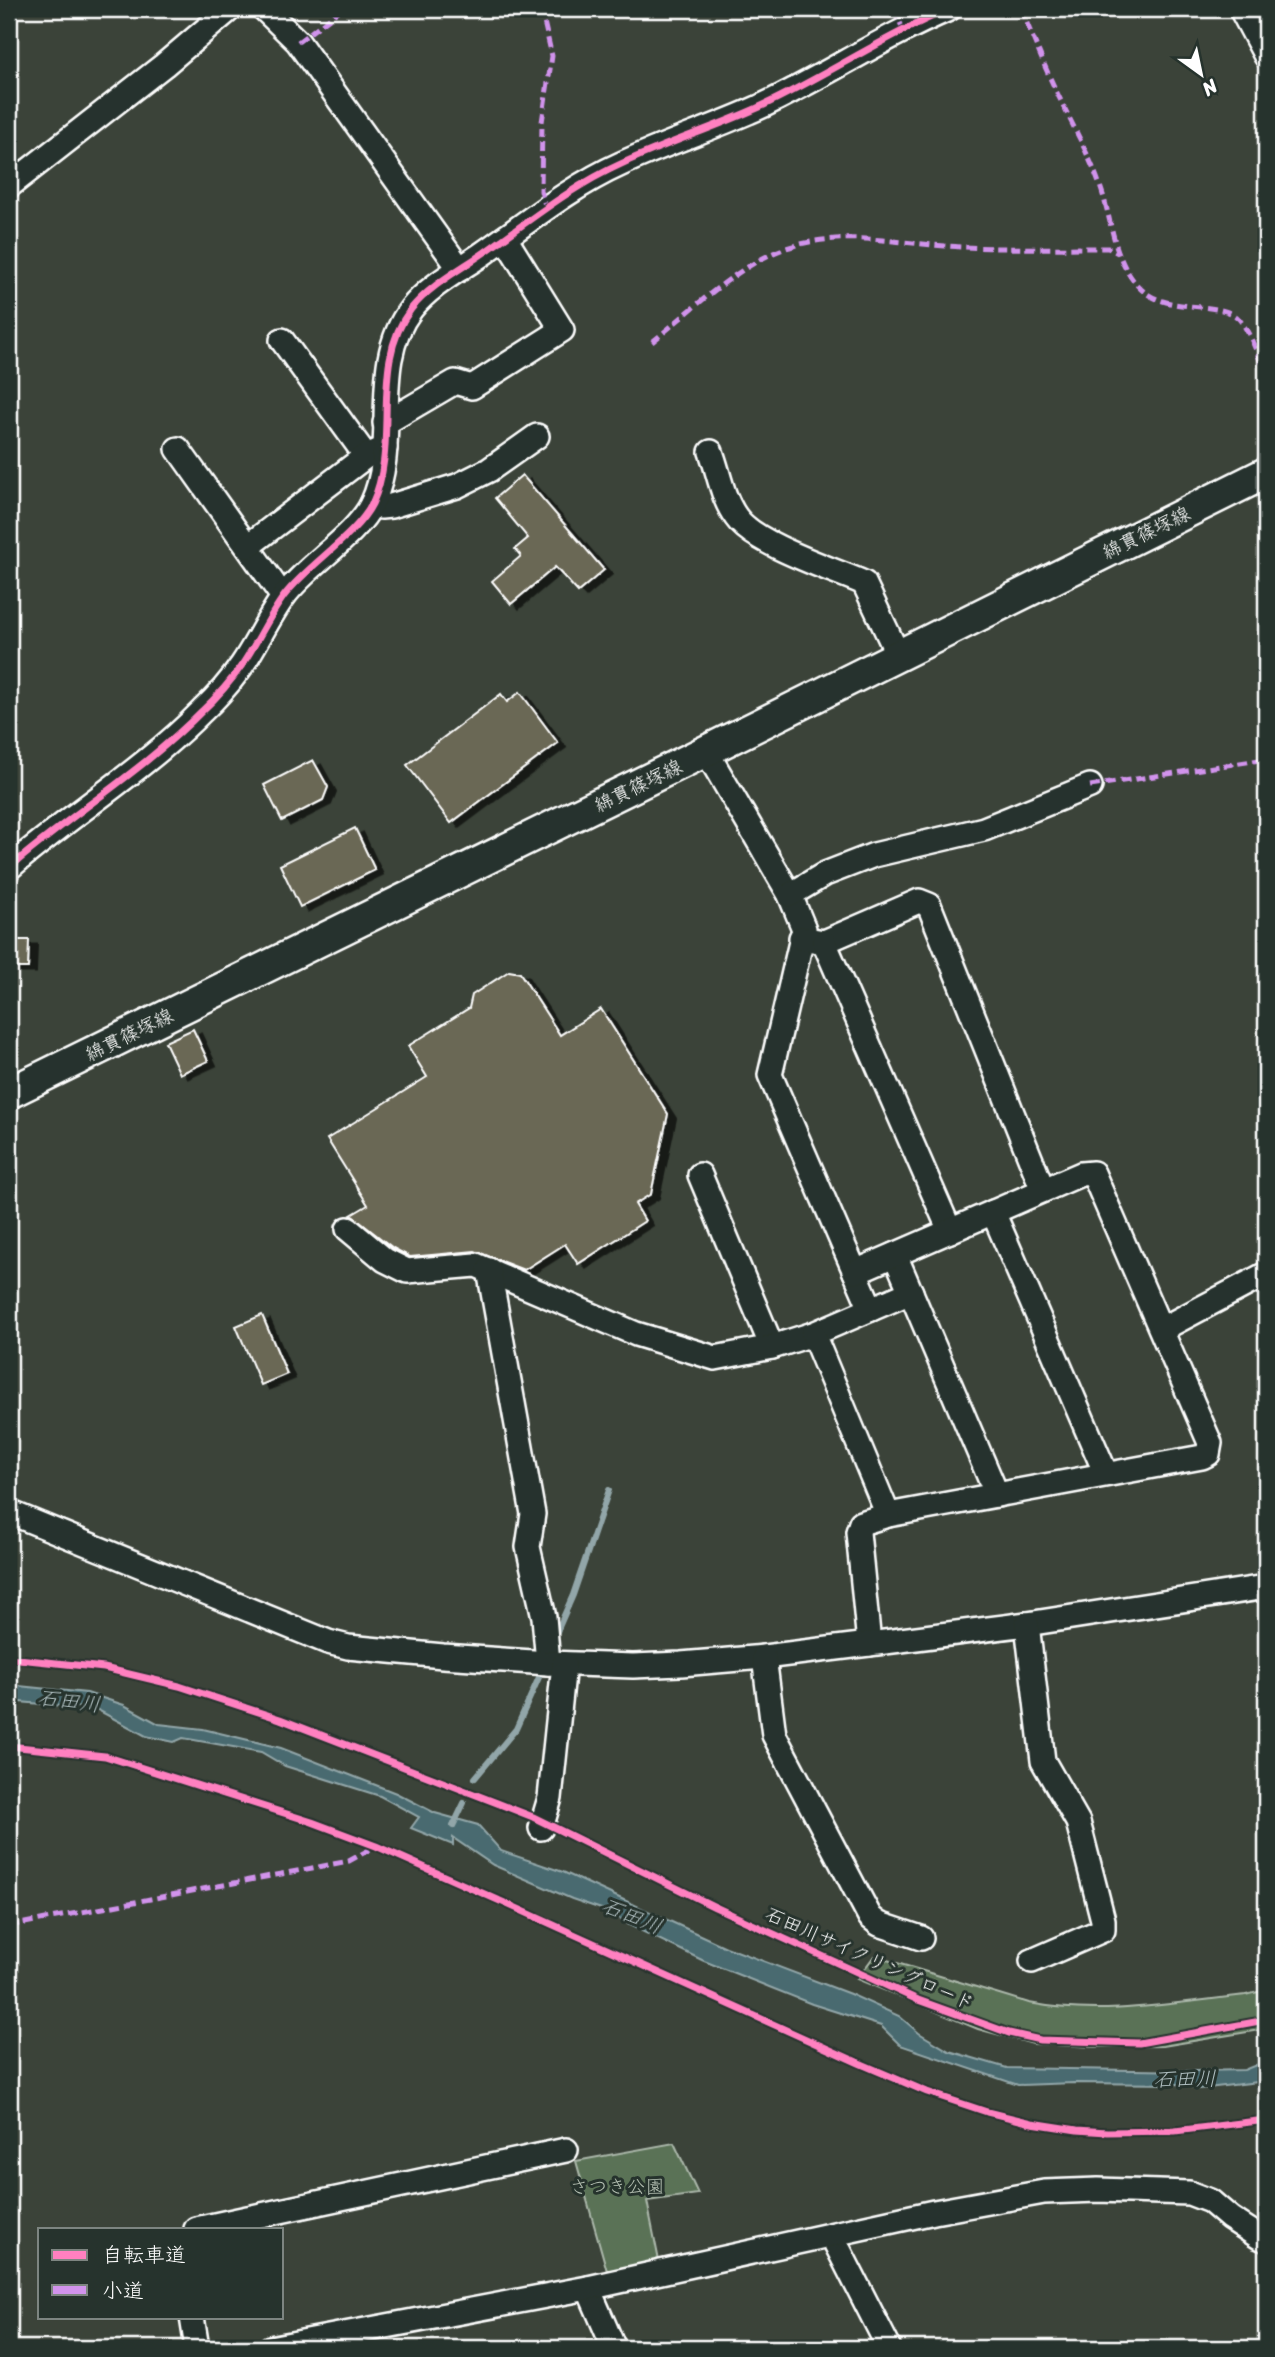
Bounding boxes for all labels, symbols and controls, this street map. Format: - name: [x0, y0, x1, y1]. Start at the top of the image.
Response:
- north arrow: [1166, 38, 1236, 108]
- text: N: [1195, 70, 1225, 106]
- street label: 綿貫篠塚線: [1096, 497, 1196, 568]
- street label: 綿貫篠塚線: [588, 750, 688, 821]
- street label: 綿貫篠塚線: [79, 999, 179, 1070]
- water label: 石田川: [35, 1678, 103, 1724]
- water label: 石田川: [596, 1887, 668, 1945]
- street label: 石田川サイクリングロード: [760, 1897, 980, 2020]
- water label: 石田川: [1153, 2059, 1217, 2099]
- park label: さつき公園: [569, 2170, 665, 2203]
- legend: [38, 2228, 284, 2318]
- text: 自転車道: [102, 2236, 186, 2274]
- text: 小道: [102, 2272, 144, 2310]

